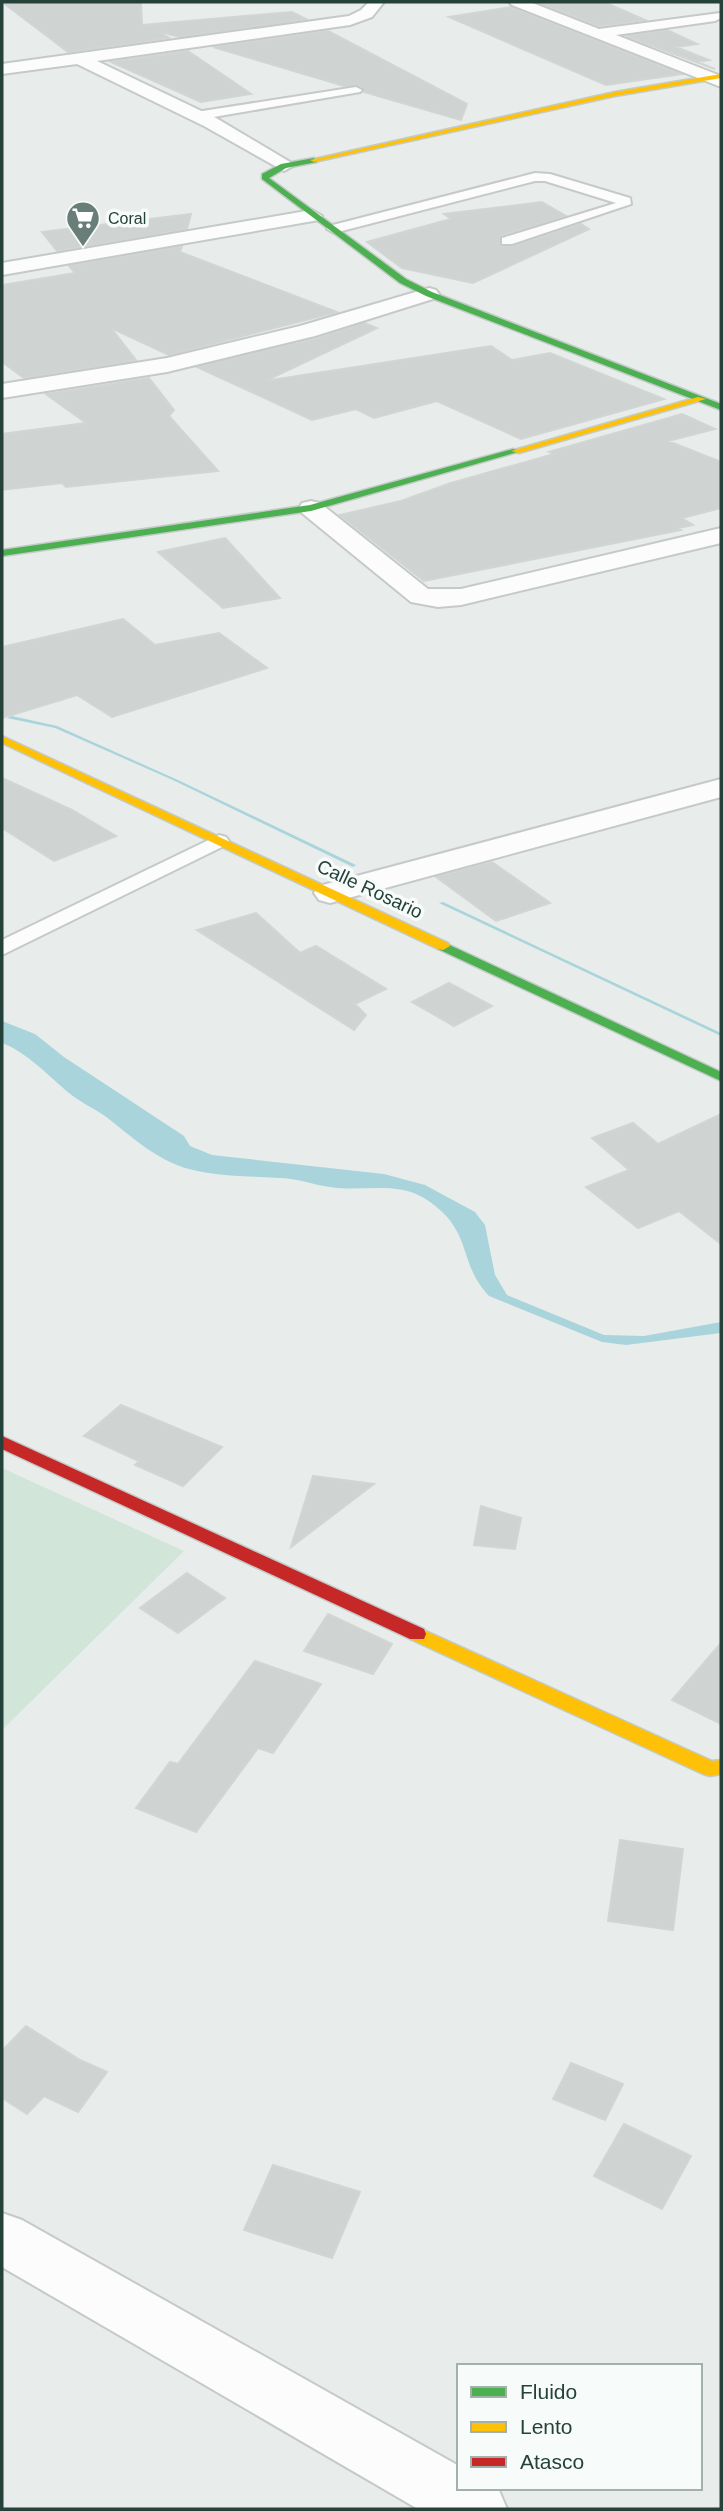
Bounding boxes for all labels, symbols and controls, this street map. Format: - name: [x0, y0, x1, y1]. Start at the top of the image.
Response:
- supermarket icon: Coral: [64, 199, 102, 248]
- place label: Coral: [108, 210, 146, 227]
- street label: Calle Rosario: [314, 855, 426, 923]
- legend: [457, 2364, 702, 2490]
- text: Fluido: [520, 2380, 577, 2403]
- text: Lento: [520, 2415, 573, 2438]
- text: Atasco: [520, 2450, 584, 2473]

